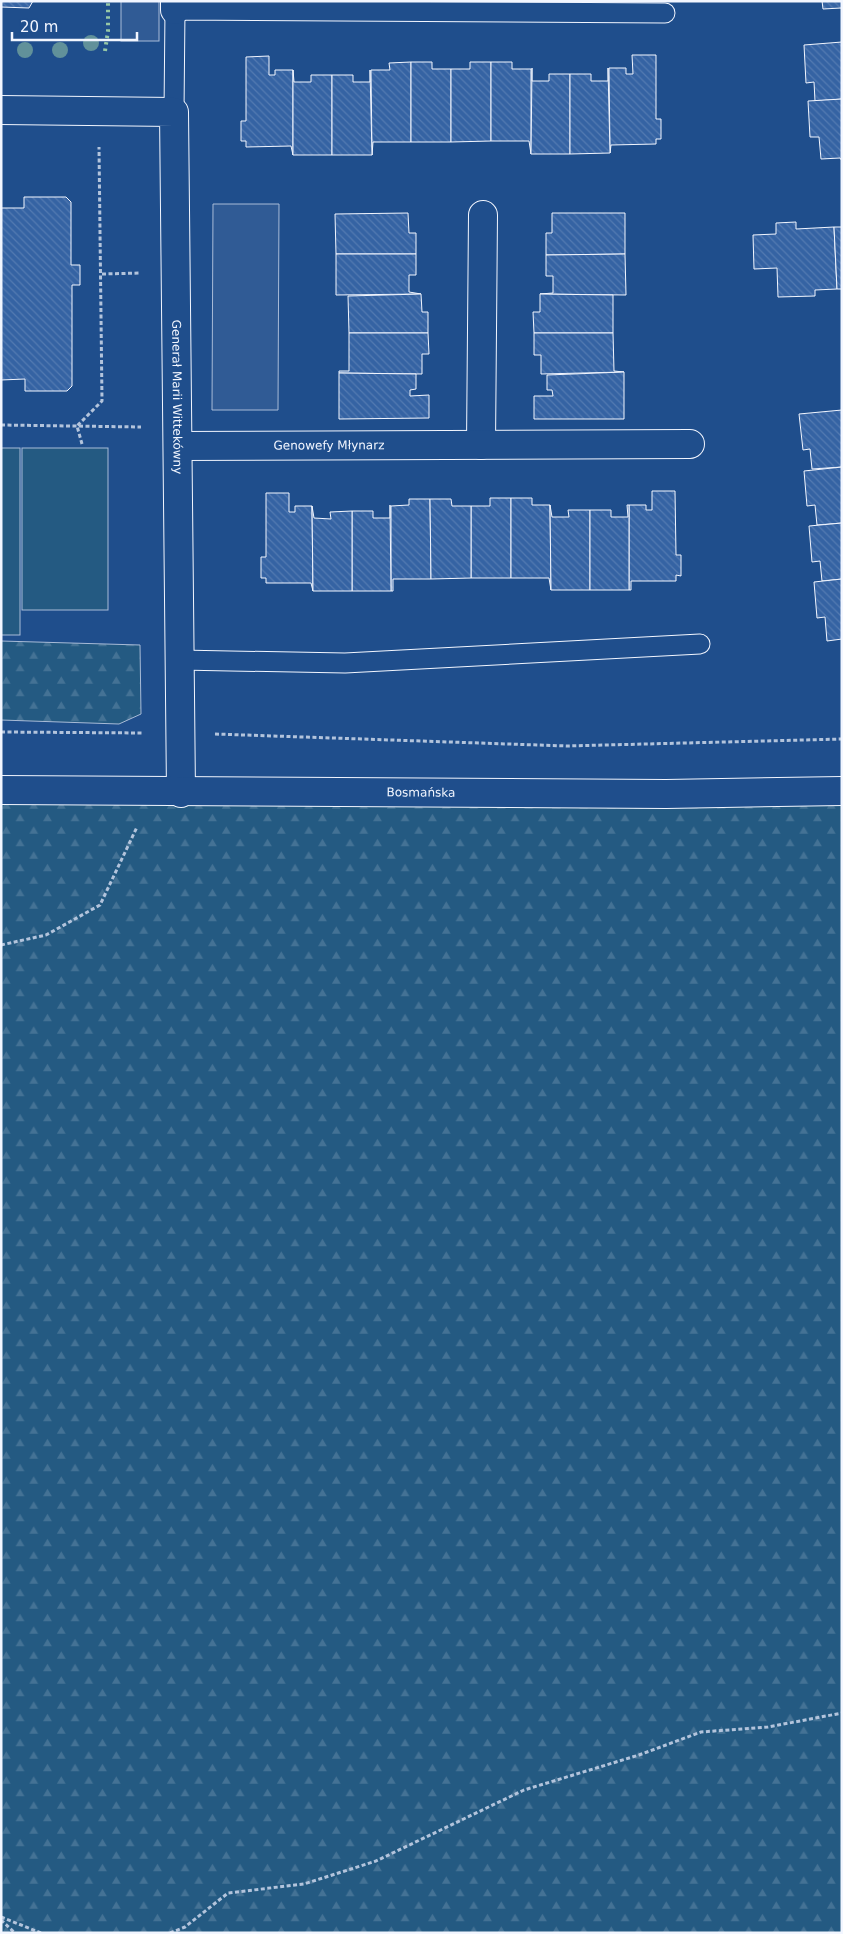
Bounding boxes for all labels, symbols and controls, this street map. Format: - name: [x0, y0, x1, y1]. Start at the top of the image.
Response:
- scale bar: [12, 10, 138, 42]
- text: 20 m: [20, 18, 58, 36]
- street label: Generał Marii Wittekówny: [169, 320, 185, 474]
- street label: Genowefy Młynarz: [274, 438, 384, 453]
- street label: Bosmańska: [387, 785, 455, 800]

